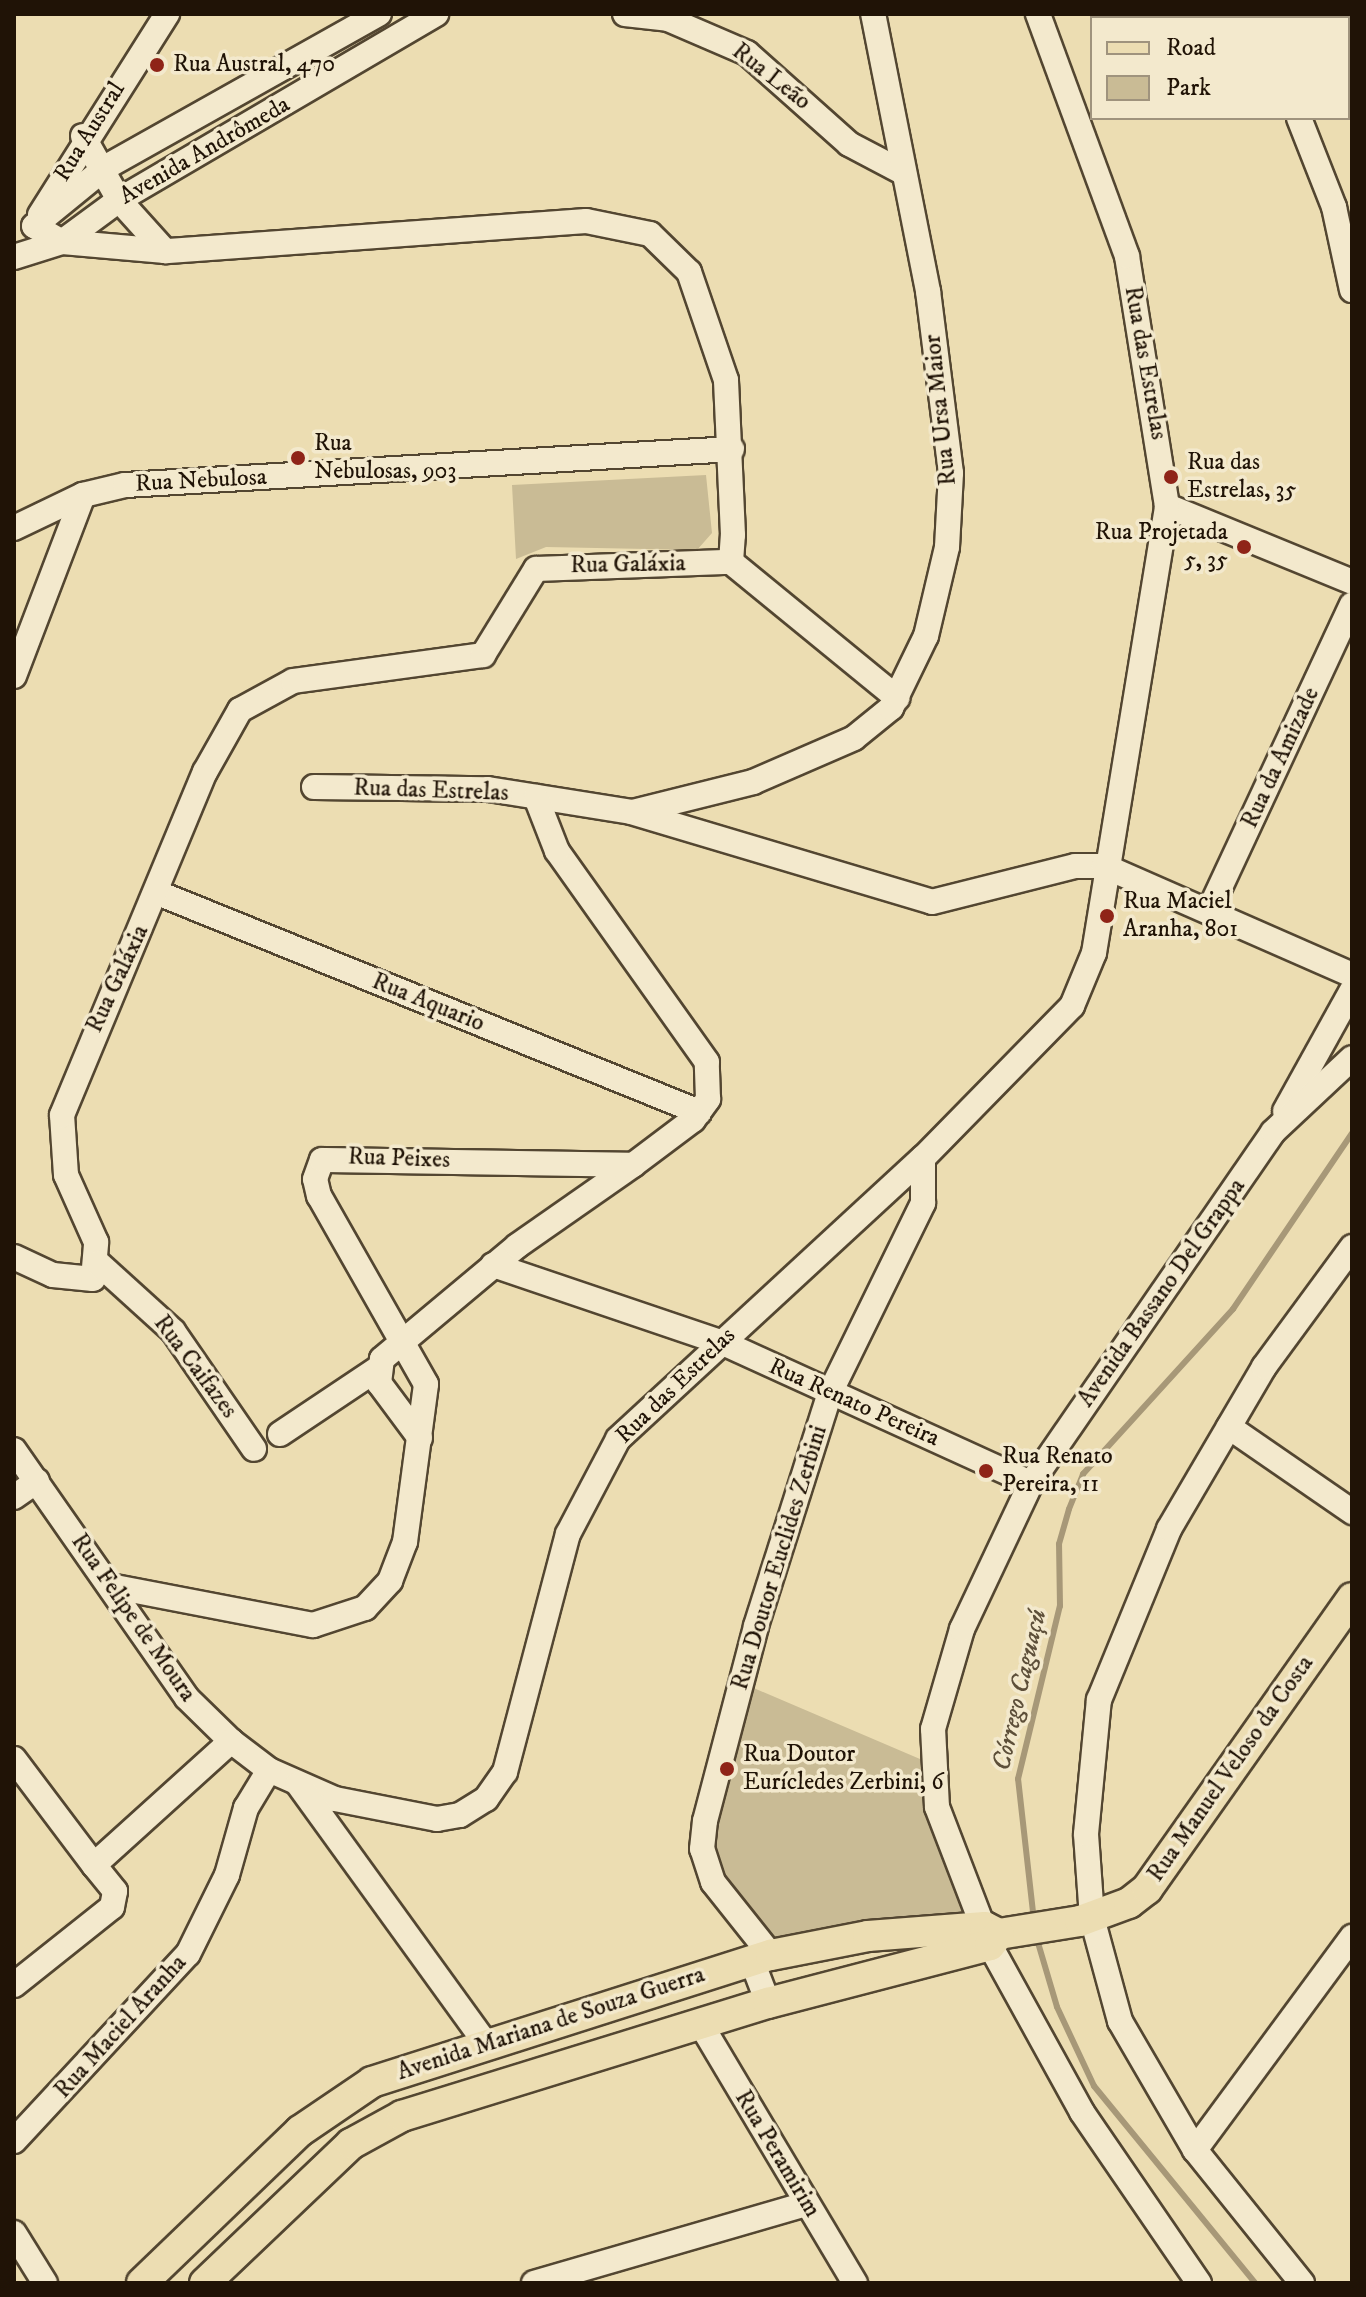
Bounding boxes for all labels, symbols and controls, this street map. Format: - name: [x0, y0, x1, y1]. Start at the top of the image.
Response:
- legend: [1090, 16, 1350, 120]
- text: Road: [1166, 33, 1216, 63]
- street label: Rua Leão: [726, 37, 816, 117]
- place label: Rua Austral, 470: [173, 51, 335, 79]
- marker: Rua Austral, 470: [148, 56, 166, 74]
- text: Park: [1166, 73, 1211, 103]
- street label: Rua Austral: [48, 77, 132, 187]
- street label: Avenida Andrômeda: [115, 91, 295, 211]
- street label: Rua das Estrelas: [1117, 284, 1173, 442]
- street label: Rua Ursa Maior: [919, 333, 963, 487]
- place label: Rua Nebulosas, 903: [314, 430, 456, 486]
- marker: Rua Nebulosas, 903: [289, 449, 307, 467]
- place label: Rua das Estrelas, 35: [1187, 449, 1296, 505]
- street label: Rua Nebulosa: [134, 463, 268, 499]
- marker: Rua das Estrelas, 35: [1162, 468, 1180, 486]
- place label: Rua Projetada 5, 35: [1095, 519, 1228, 575]
- marker: Rua Projetada 5, 35: [1235, 538, 1253, 556]
- street label: Rua Galáxia: [570, 550, 686, 580]
- street label: Rua da Amizade: [1236, 683, 1326, 833]
- street label: Rua das Estrelas: [353, 774, 509, 808]
- place label: Rua Maciel Aranha, 801: [1123, 888, 1238, 944]
- marker: Rua Maciel Aranha, 801: [1098, 907, 1116, 925]
- street label: Rua Galáxia: [81, 921, 155, 1037]
- street label: Rua Aquario: [368, 967, 488, 1039]
- street label: Rua Peixes: [347, 1143, 451, 1175]
- street label: Avenida Bassano Del Grappa: [1072, 1173, 1252, 1413]
- street label: Rua Caifazes: [147, 1310, 243, 1424]
- street label: Rua das Estrelas: [610, 1322, 742, 1450]
- street label: Rua Renato Pereira: [764, 1352, 944, 1454]
- street label: Rua Doutor Euclides Zerbini: [726, 1422, 834, 1694]
- place label: Rua Renato Pereira, 11: [1002, 1443, 1113, 1499]
- marker: Rua Renato Pereira, 11: [977, 1462, 995, 1480]
- street label: Rua Felipe de Moura: [64, 1528, 202, 1708]
- water label: Córrego Caguaçú: [986, 1606, 1054, 1774]
- street label: Rua Manuel Veloso da Costa: [1142, 1650, 1320, 1888]
- place label: Rua Doutor Eurícledes Zerbini, 6: [743, 1741, 944, 1797]
- marker: Rua Doutor Eurícledes Zerbini, 6: [718, 1760, 736, 1778]
- street label: Rua Maciel Aranha: [49, 1949, 193, 2105]
- street label: Avenida Mariana de Souza Guerra: [394, 1961, 708, 2087]
- street label: Rua Peramirim: [728, 2085, 826, 2223]

